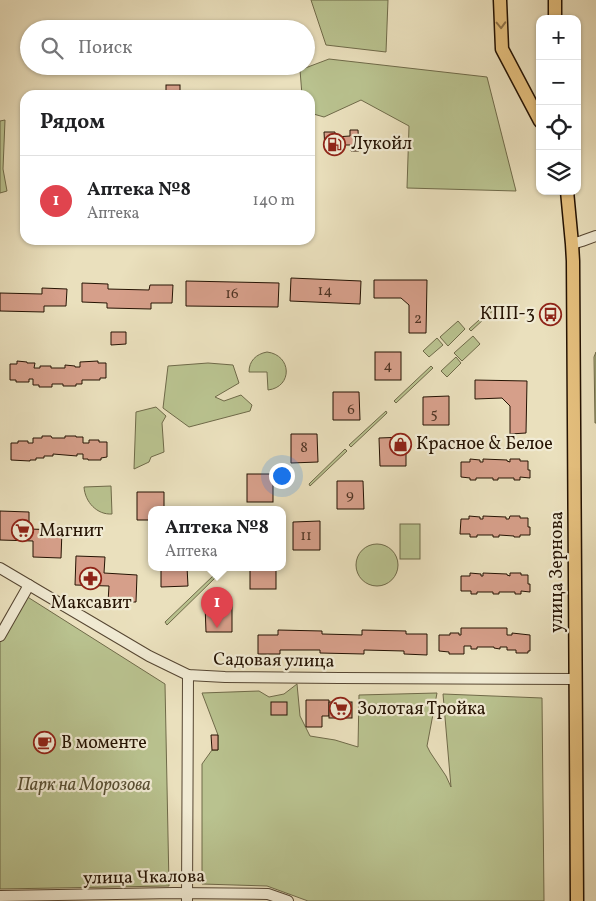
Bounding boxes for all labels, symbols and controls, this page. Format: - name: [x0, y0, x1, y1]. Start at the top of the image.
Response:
- map controls: [536, 15, 581, 195]
- button: +: [536, 15, 581, 60]
- search box: [20, 20, 315, 75]
- one-way arrow: [496, 21, 506, 29]
- icon: search: [38, 34, 66, 62]
- text: Поиск: [78, 35, 132, 61]
- button: −: [536, 60, 581, 105]
- button: locate: [536, 105, 581, 150]
- text: Рядом: [40, 108, 105, 137]
- fuel station icon: Лукойл: [323, 132, 347, 156]
- place label: Лукойл: [351, 132, 412, 157]
- button: layers: [536, 150, 581, 195]
- text: Аптека №8: [87, 177, 191, 203]
- text: 1: [53, 190, 59, 212]
- text: 140 m: [253, 190, 295, 212]
- text: Аптека: [87, 203, 140, 225]
- house number: 14: [318, 281, 332, 302]
- house number: 16: [225, 284, 239, 305]
- place label: КПП-3: [480, 302, 535, 327]
- bus stop icon: КПП-3: [539, 302, 563, 326]
- house number: 2: [414, 309, 422, 330]
- house number: 4: [384, 356, 393, 377]
- house number: 6: [347, 400, 355, 421]
- house number: 5: [430, 404, 438, 425]
- shop icon: Красное & Белое: [388, 432, 412, 456]
- place label: Красное & Белое: [416, 432, 553, 457]
- house number: 8: [300, 438, 308, 459]
- your location: [269, 463, 295, 489]
- house number: 9: [346, 485, 354, 506]
- popup: [148, 506, 286, 571]
- street label: улица Зернова: [545, 511, 570, 633]
- text: Аптека №8: [165, 515, 269, 541]
- supermarket icon: Магнит: [11, 519, 35, 543]
- place label: Магнит: [39, 519, 103, 544]
- house number: 11: [300, 526, 312, 547]
- text: Аптека: [165, 541, 218, 563]
- pharmacy icon: Максавит: [79, 566, 103, 590]
- pin: 1: [201, 587, 233, 628]
- place label: Максавит: [50, 591, 132, 616]
- street label: Садовая улица: [213, 647, 335, 675]
- supermarket icon: Золотая Тройка: [329, 697, 353, 721]
- place label: Золотая Тройка: [357, 697, 486, 722]
- cafe icon: В моменте: [33, 731, 57, 755]
- place label: В моменте: [61, 731, 147, 756]
- park label: Парк на Морозова: [17, 773, 151, 798]
- street label: улица Чкалова: [83, 864, 205, 892]

